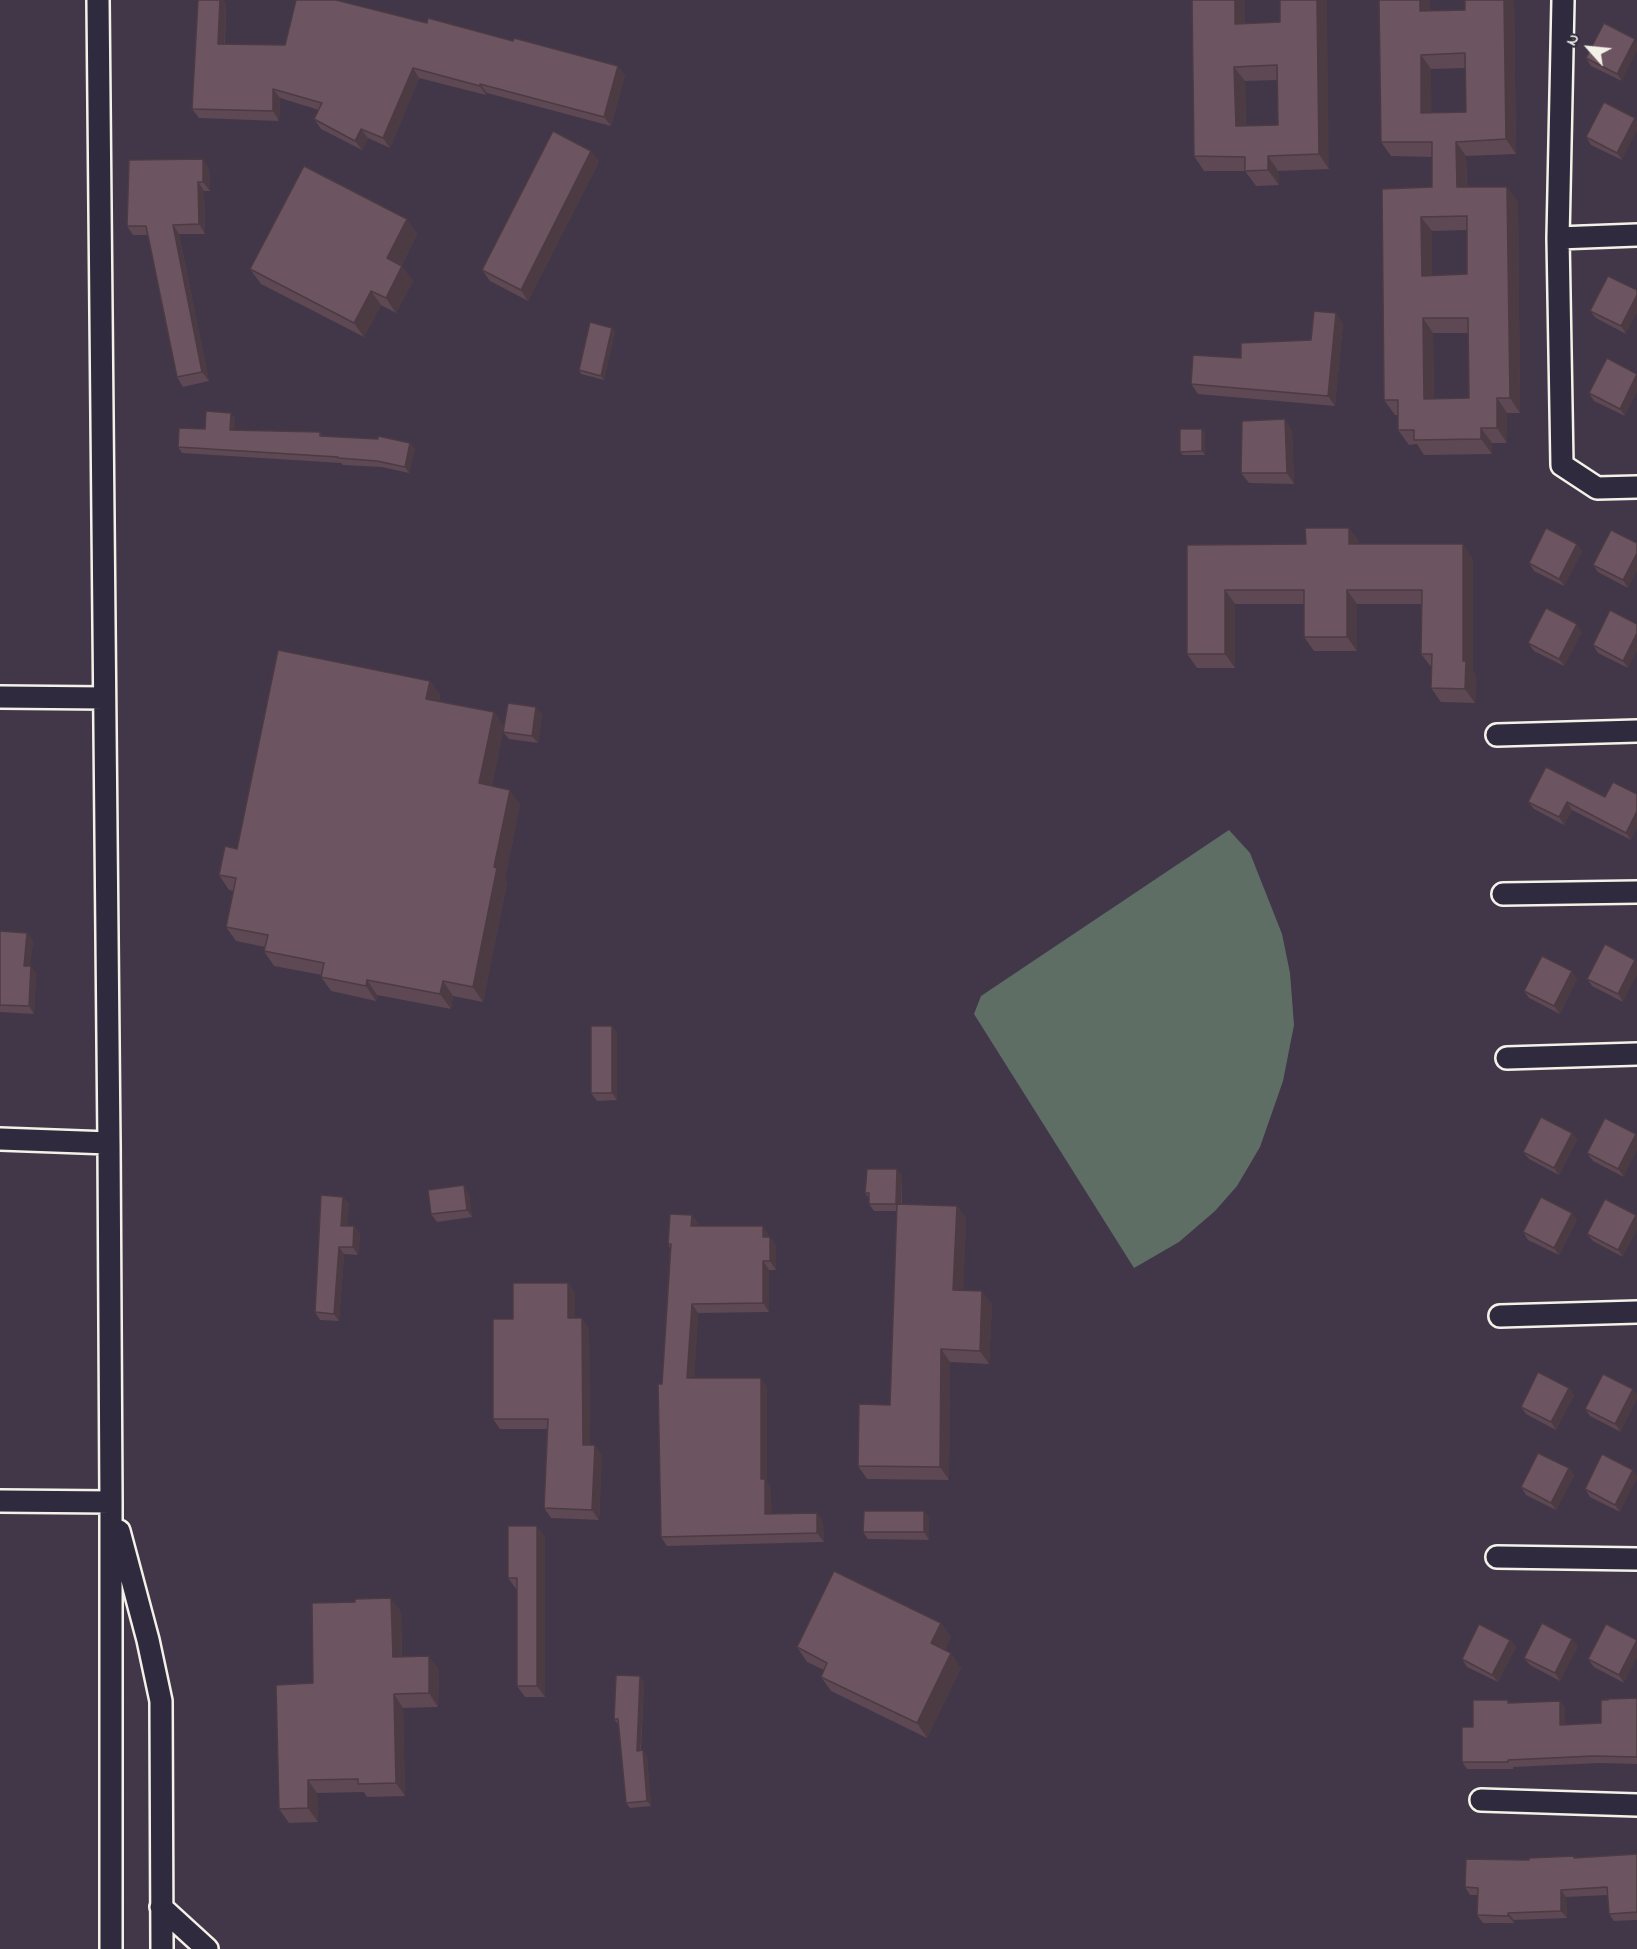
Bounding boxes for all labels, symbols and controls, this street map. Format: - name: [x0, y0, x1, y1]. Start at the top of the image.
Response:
- north arrow: [1559, 18, 1619, 78]
- text: N: [1560, 30, 1586, 50]

